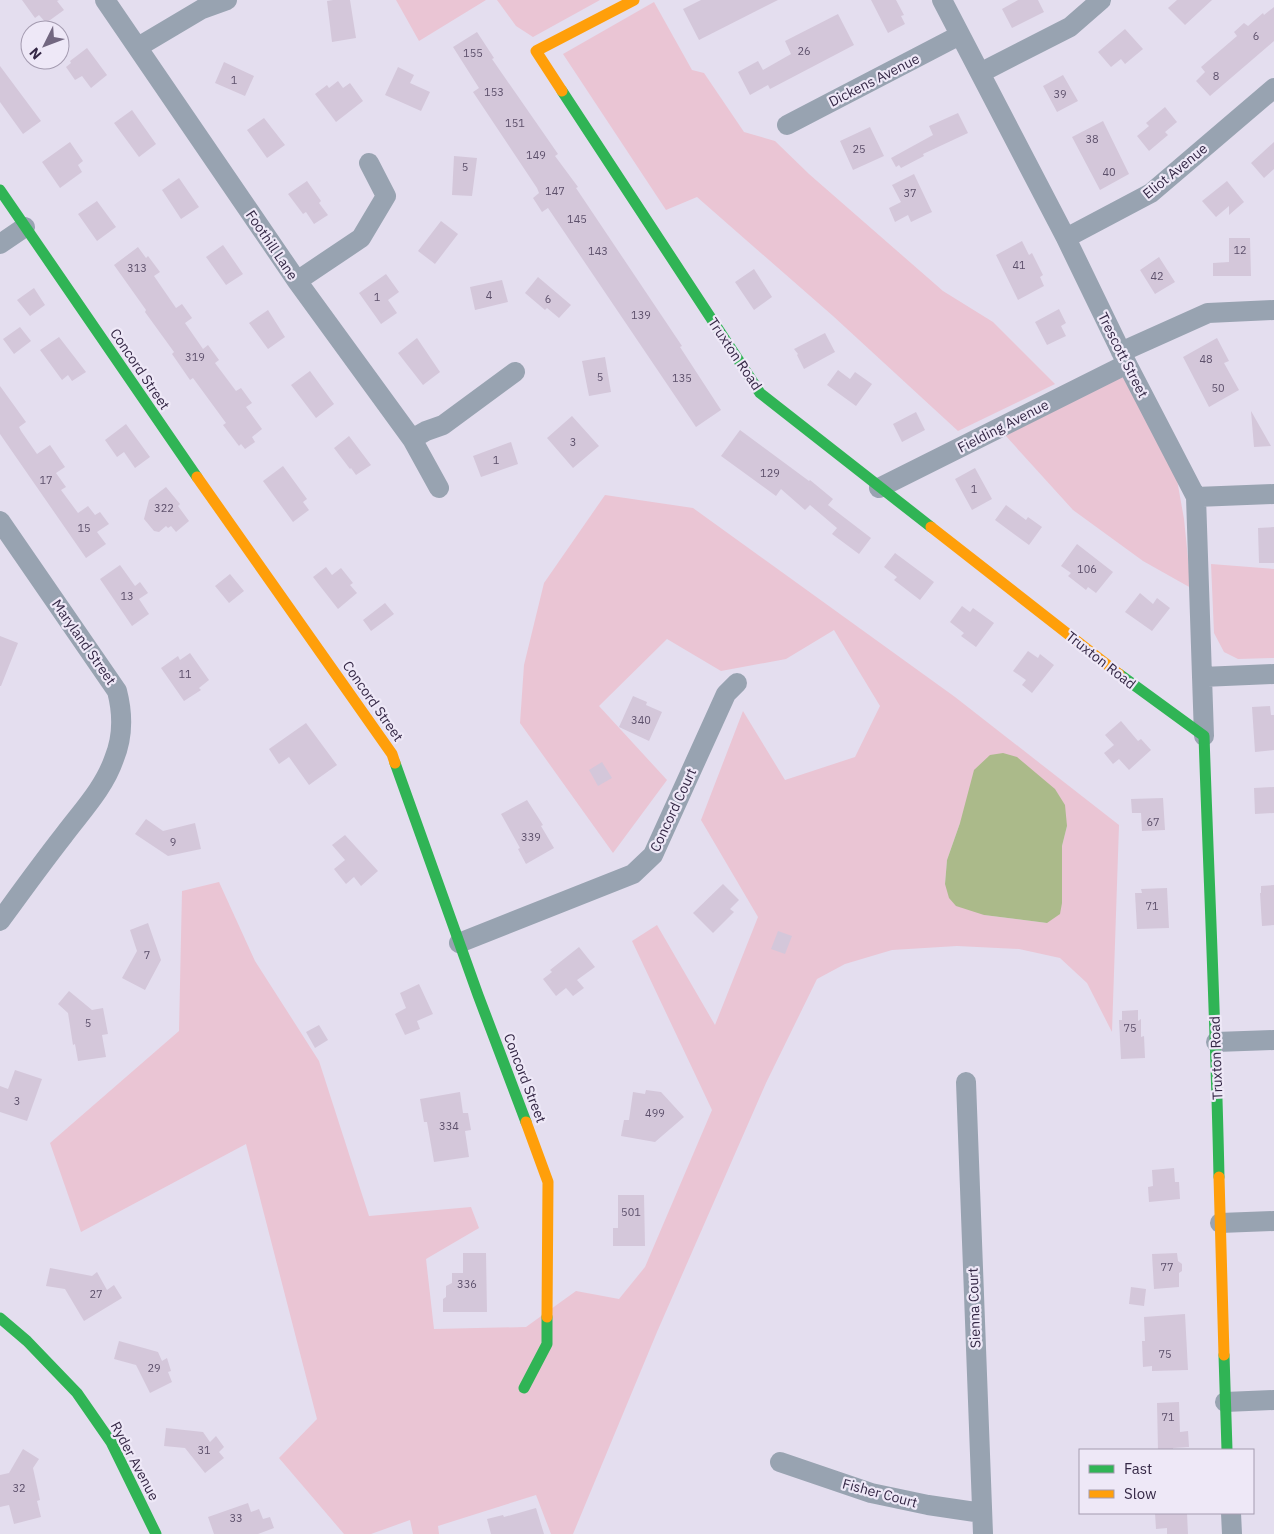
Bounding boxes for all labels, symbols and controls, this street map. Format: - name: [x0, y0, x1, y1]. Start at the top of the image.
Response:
- north arrow: [20, 20, 70, 70]
- house number: 6: [1253, 29, 1259, 43]
- text: N: [25, 44, 45, 63]
- house number: 26: [797, 44, 811, 58]
- house number: 155: [463, 46, 483, 60]
- street label: Dickens Avenue: [826, 49, 923, 111]
- house number: 8: [1213, 69, 1219, 83]
- house number: 1: [231, 73, 238, 87]
- house number: 153: [484, 85, 504, 99]
- house number: 39: [1053, 87, 1067, 101]
- house number: 151: [505, 116, 525, 130]
- house number: 38: [1085, 132, 1099, 146]
- street label: Eliot Avenue: [1139, 139, 1211, 203]
- house number: 25: [852, 142, 866, 156]
- house number: 149: [526, 148, 546, 162]
- house number: 5: [462, 160, 468, 174]
- house number: 40: [1102, 165, 1116, 179]
- house number: 147: [545, 184, 565, 198]
- house number: 37: [903, 186, 917, 200]
- street label: Foothill Lane: [242, 207, 302, 284]
- house number: 145: [567, 212, 587, 226]
- house number: 12: [1233, 243, 1247, 257]
- house number: 143: [588, 244, 608, 258]
- house number: 41: [1012, 258, 1026, 272]
- house number: 313: [127, 261, 147, 275]
- house number: 42: [1150, 269, 1164, 283]
- house number: 4: [486, 288, 493, 302]
- house number: 1: [374, 290, 381, 304]
- house number: 6: [545, 292, 551, 306]
- house number: 139: [631, 308, 651, 322]
- street label: Trescott Street: [1094, 309, 1152, 401]
- street label: Truxton Road: [704, 314, 766, 394]
- street label: Concord Street: [106, 325, 174, 413]
- house number: 319: [185, 350, 205, 364]
- house number: 48: [1199, 352, 1213, 366]
- house number: 5: [597, 370, 603, 384]
- house number: 135: [672, 371, 692, 385]
- house number: 50: [1211, 381, 1225, 395]
- street label: Fielding Avenue: [954, 395, 1052, 457]
- house number: 3: [570, 435, 576, 449]
- house number: 1: [493, 453, 500, 467]
- house number: 129: [760, 466, 780, 480]
- house number: 17: [39, 473, 53, 487]
- house number: 1: [971, 482, 978, 496]
- house number: 322: [154, 501, 174, 515]
- house number: 15: [77, 521, 91, 535]
- house number: 106: [1077, 562, 1097, 576]
- house number: 13: [120, 589, 134, 603]
- street label: Maryland Street: [48, 596, 120, 688]
- street label: Truxton Road: [1062, 627, 1140, 693]
- street label: Concord Street: [339, 657, 407, 745]
- house number: 11: [178, 667, 192, 681]
- house number: 340: [631, 713, 651, 727]
- street label: Concord Court: [646, 765, 700, 855]
- house number: 67: [1146, 815, 1160, 829]
- house number: 339: [521, 830, 541, 844]
- house number: 9: [170, 835, 176, 849]
- house number: 71: [1145, 899, 1159, 913]
- house number: 7: [144, 948, 150, 962]
- house number: 5: [85, 1016, 91, 1030]
- street label: Truxton Road: [1206, 1016, 1226, 1100]
- house number: 75: [1123, 1021, 1137, 1035]
- street label: Concord Street: [500, 1031, 550, 1125]
- house number: 3: [14, 1094, 20, 1108]
- house number: 499: [645, 1106, 665, 1120]
- house number: 334: [439, 1119, 459, 1133]
- house number: 501: [621, 1205, 641, 1219]
- house number: 77: [1160, 1260, 1174, 1274]
- street label: Sienna Court: [964, 1267, 984, 1349]
- house number: 336: [457, 1277, 477, 1291]
- house number: 27: [89, 1287, 103, 1301]
- house number: 75: [1158, 1347, 1172, 1361]
- house number: 29: [147, 1361, 161, 1375]
- house number: 71: [1161, 1410, 1175, 1424]
- street label: Ryder Avenue: [107, 1418, 163, 1504]
- house number: 31: [197, 1443, 211, 1457]
- legend: [1079, 1449, 1254, 1514]
- text: Fast: [1124, 1459, 1152, 1478]
- street label: Fisher Court: [841, 1474, 920, 1512]
- house number: 32: [12, 1481, 26, 1495]
- text: Slow: [1124, 1484, 1157, 1503]
- house number: 33: [229, 1511, 243, 1525]

